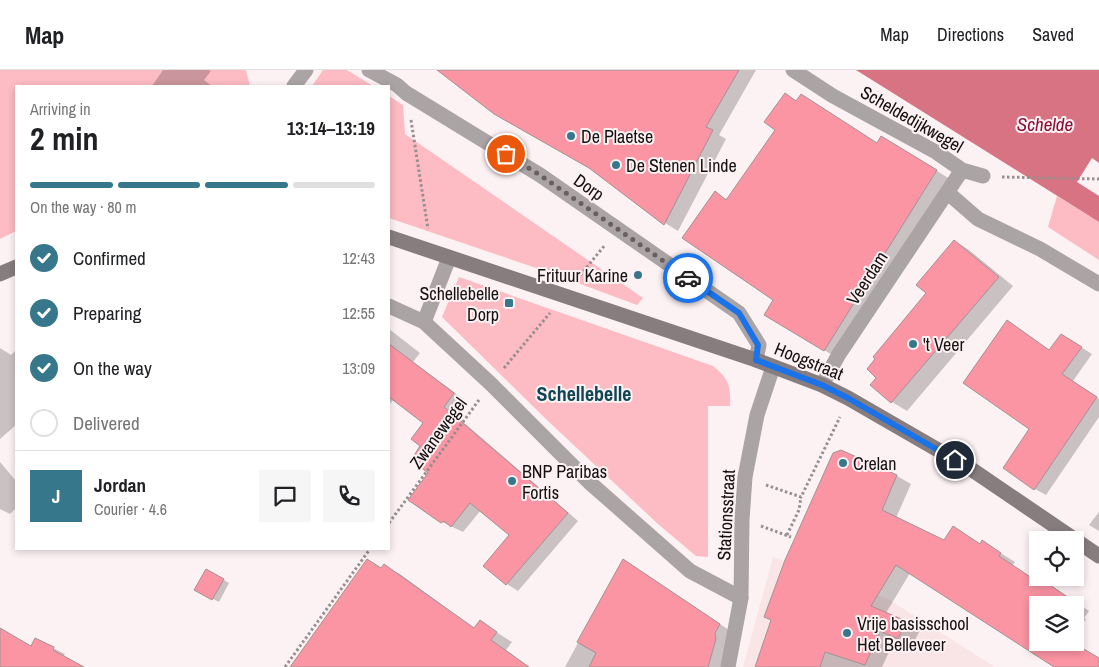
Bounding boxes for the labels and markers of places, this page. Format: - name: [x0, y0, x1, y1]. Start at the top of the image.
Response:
- place label: De Plaetse: [581, 124, 653, 149]
- marker: De Plaetse: [565, 130, 577, 142]
- pin: [485, 133, 527, 175]
- place label: De Stenen Linde: [626, 153, 737, 178]
- marker: De Stenen Linde: [610, 159, 622, 171]
- place label: Frituur Karine: [537, 263, 628, 288]
- marker: Frituur Karine: [632, 269, 644, 281]
- place label: Schellebelle Dorp: [419, 281, 499, 327]
- marker: Schellebelle Dorp: [503, 297, 515, 309]
- place label: 't Veer: [923, 332, 964, 357]
- marker: 't Veer: [907, 338, 919, 350]
- pin: [934, 439, 976, 481]
- place label: Crelan: [853, 451, 896, 476]
- marker: Crelan: [837, 457, 849, 469]
- place label: BNP Paribas Fortis: [522, 459, 607, 505]
- marker: BNP Paribas Fortis: [506, 475, 518, 487]
- place label: Vrije basisschool Het Belleveer: [857, 611, 969, 657]
- marker: Vrije basisschool Het Belleveer: [841, 627, 853, 639]

